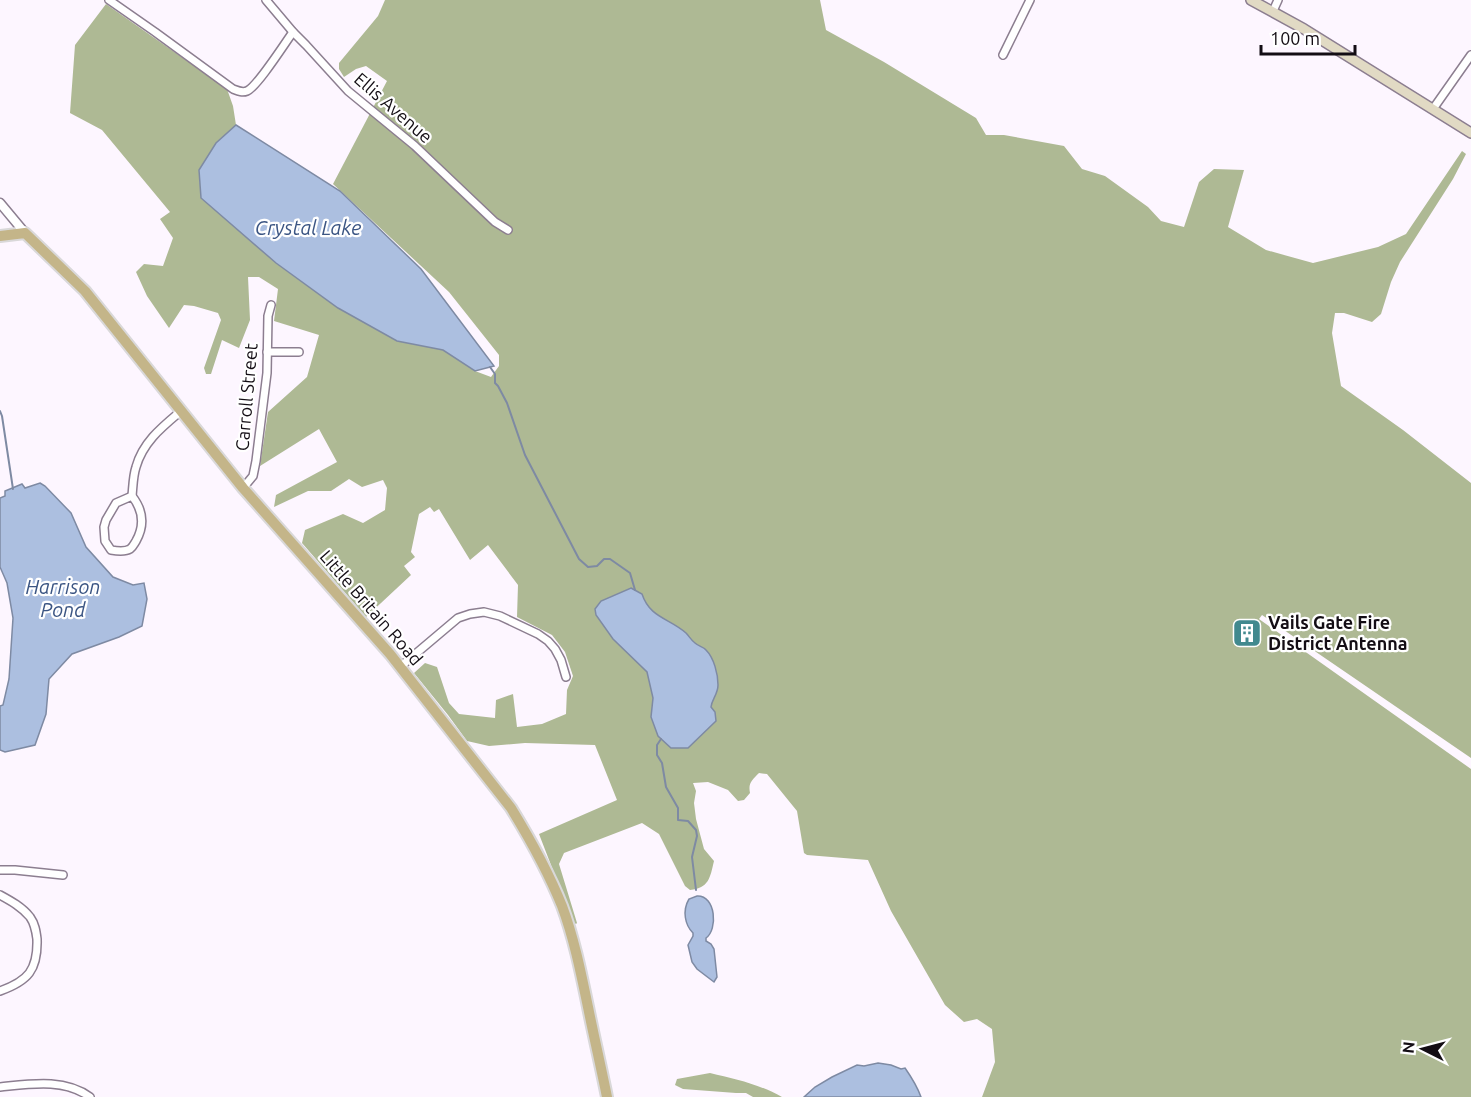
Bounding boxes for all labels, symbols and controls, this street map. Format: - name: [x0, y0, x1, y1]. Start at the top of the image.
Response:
- scale bar: [1261, 18, 1356, 56]
- text: 100 m: [1270, 28, 1320, 48]
- street label: Ellis Avenue: [351, 68, 437, 146]
- water label: Crystal Lake: [255, 216, 361, 239]
- street label: Carroll Street: [231, 342, 261, 452]
- street label: Little Britain Road: [316, 546, 427, 669]
- water label: Harrison Pond: [26, 575, 100, 621]
- place label: Vails Gate Fire District Antenna: [1268, 612, 1408, 653]
- building icon: Vails Gate Fire District Antenna: [1231, 617, 1263, 649]
- north arrow: [1393, 1019, 1453, 1079]
- text: N: [1399, 1041, 1418, 1054]

